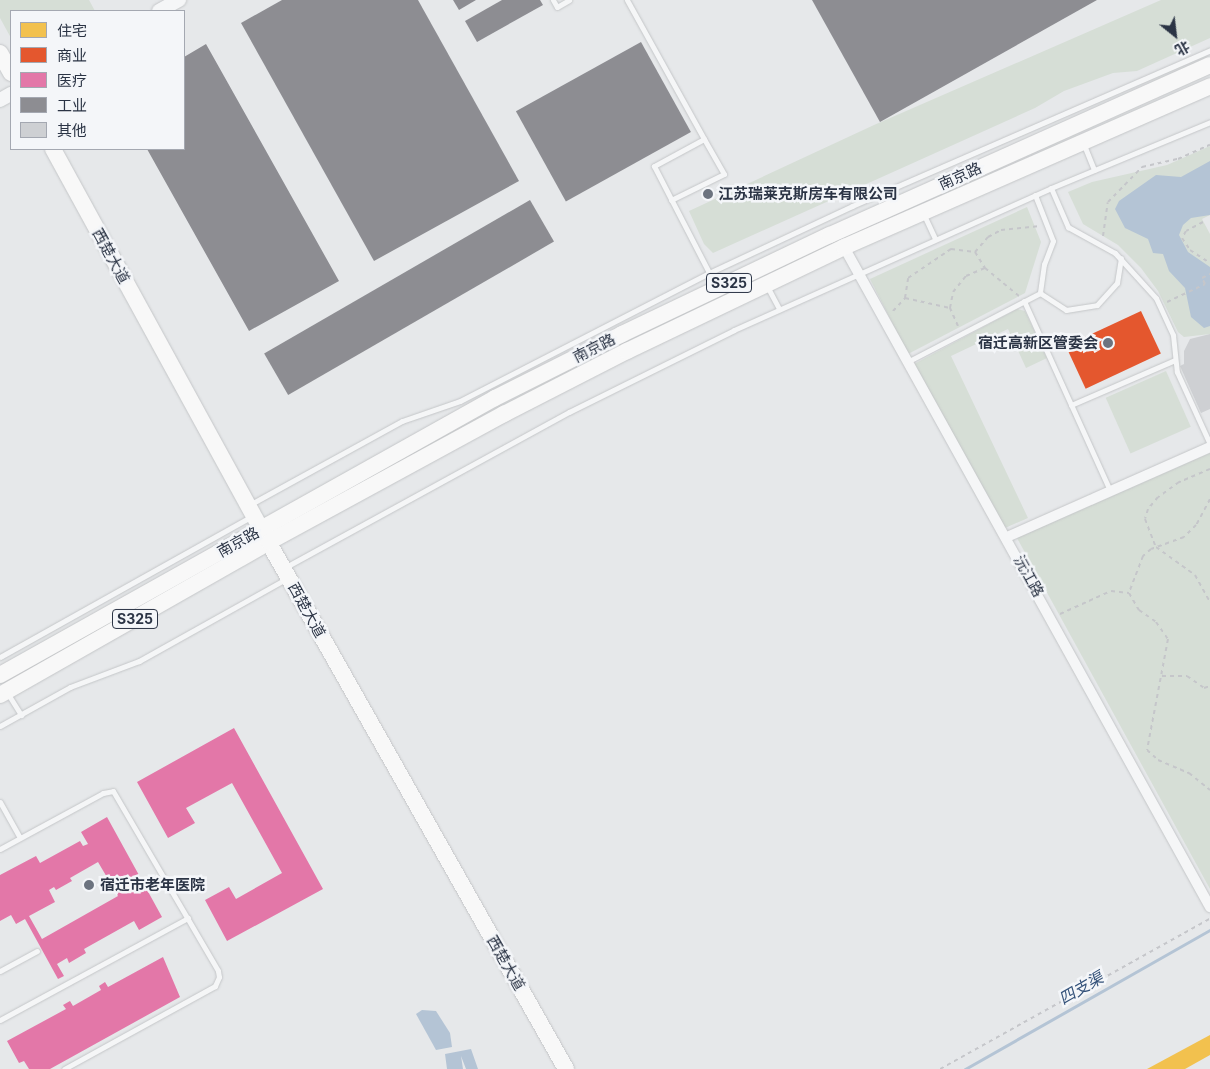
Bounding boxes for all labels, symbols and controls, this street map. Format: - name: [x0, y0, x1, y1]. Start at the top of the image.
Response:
- legend: [10, 10, 185, 150]
- north arrow: [1150, 10, 1200, 60]
- text: 住宅: [57, 21, 87, 40]
- text: 北: [1172, 38, 1193, 59]
- text: 商业: [57, 46, 87, 65]
- text: 医疗: [57, 71, 87, 90]
- text: 工业: [57, 96, 87, 115]
- text: 其他: [57, 121, 87, 140]
- street label: 南京路: [936, 159, 984, 193]
- place label: 江苏瑞莱克斯房车有限公司: [718, 185, 898, 203]
- marker: 江苏瑞莱克斯房车有限公司: [702, 188, 714, 200]
- street label: 西楚大道: [89, 225, 133, 287]
- road number: S325: [705, 272, 753, 294]
- street label: 南京路: [570, 330, 618, 366]
- place label: 宿迁高新区管委会: [978, 334, 1098, 352]
- marker: 宿迁高新区管委会: [1102, 337, 1114, 349]
- street label: 南京路: [214, 523, 262, 561]
- street label: 沅江路: [1010, 552, 1048, 600]
- street label: 西楚大道: [285, 579, 329, 641]
- road number: S325: [111, 608, 159, 630]
- place label: 宿迁市老年医院: [100, 876, 205, 894]
- marker: 宿迁市老年医院: [82, 878, 96, 892]
- street label: 西楚大道: [483, 933, 529, 993]
- water label: 四支渠: [1055, 968, 1107, 1008]

